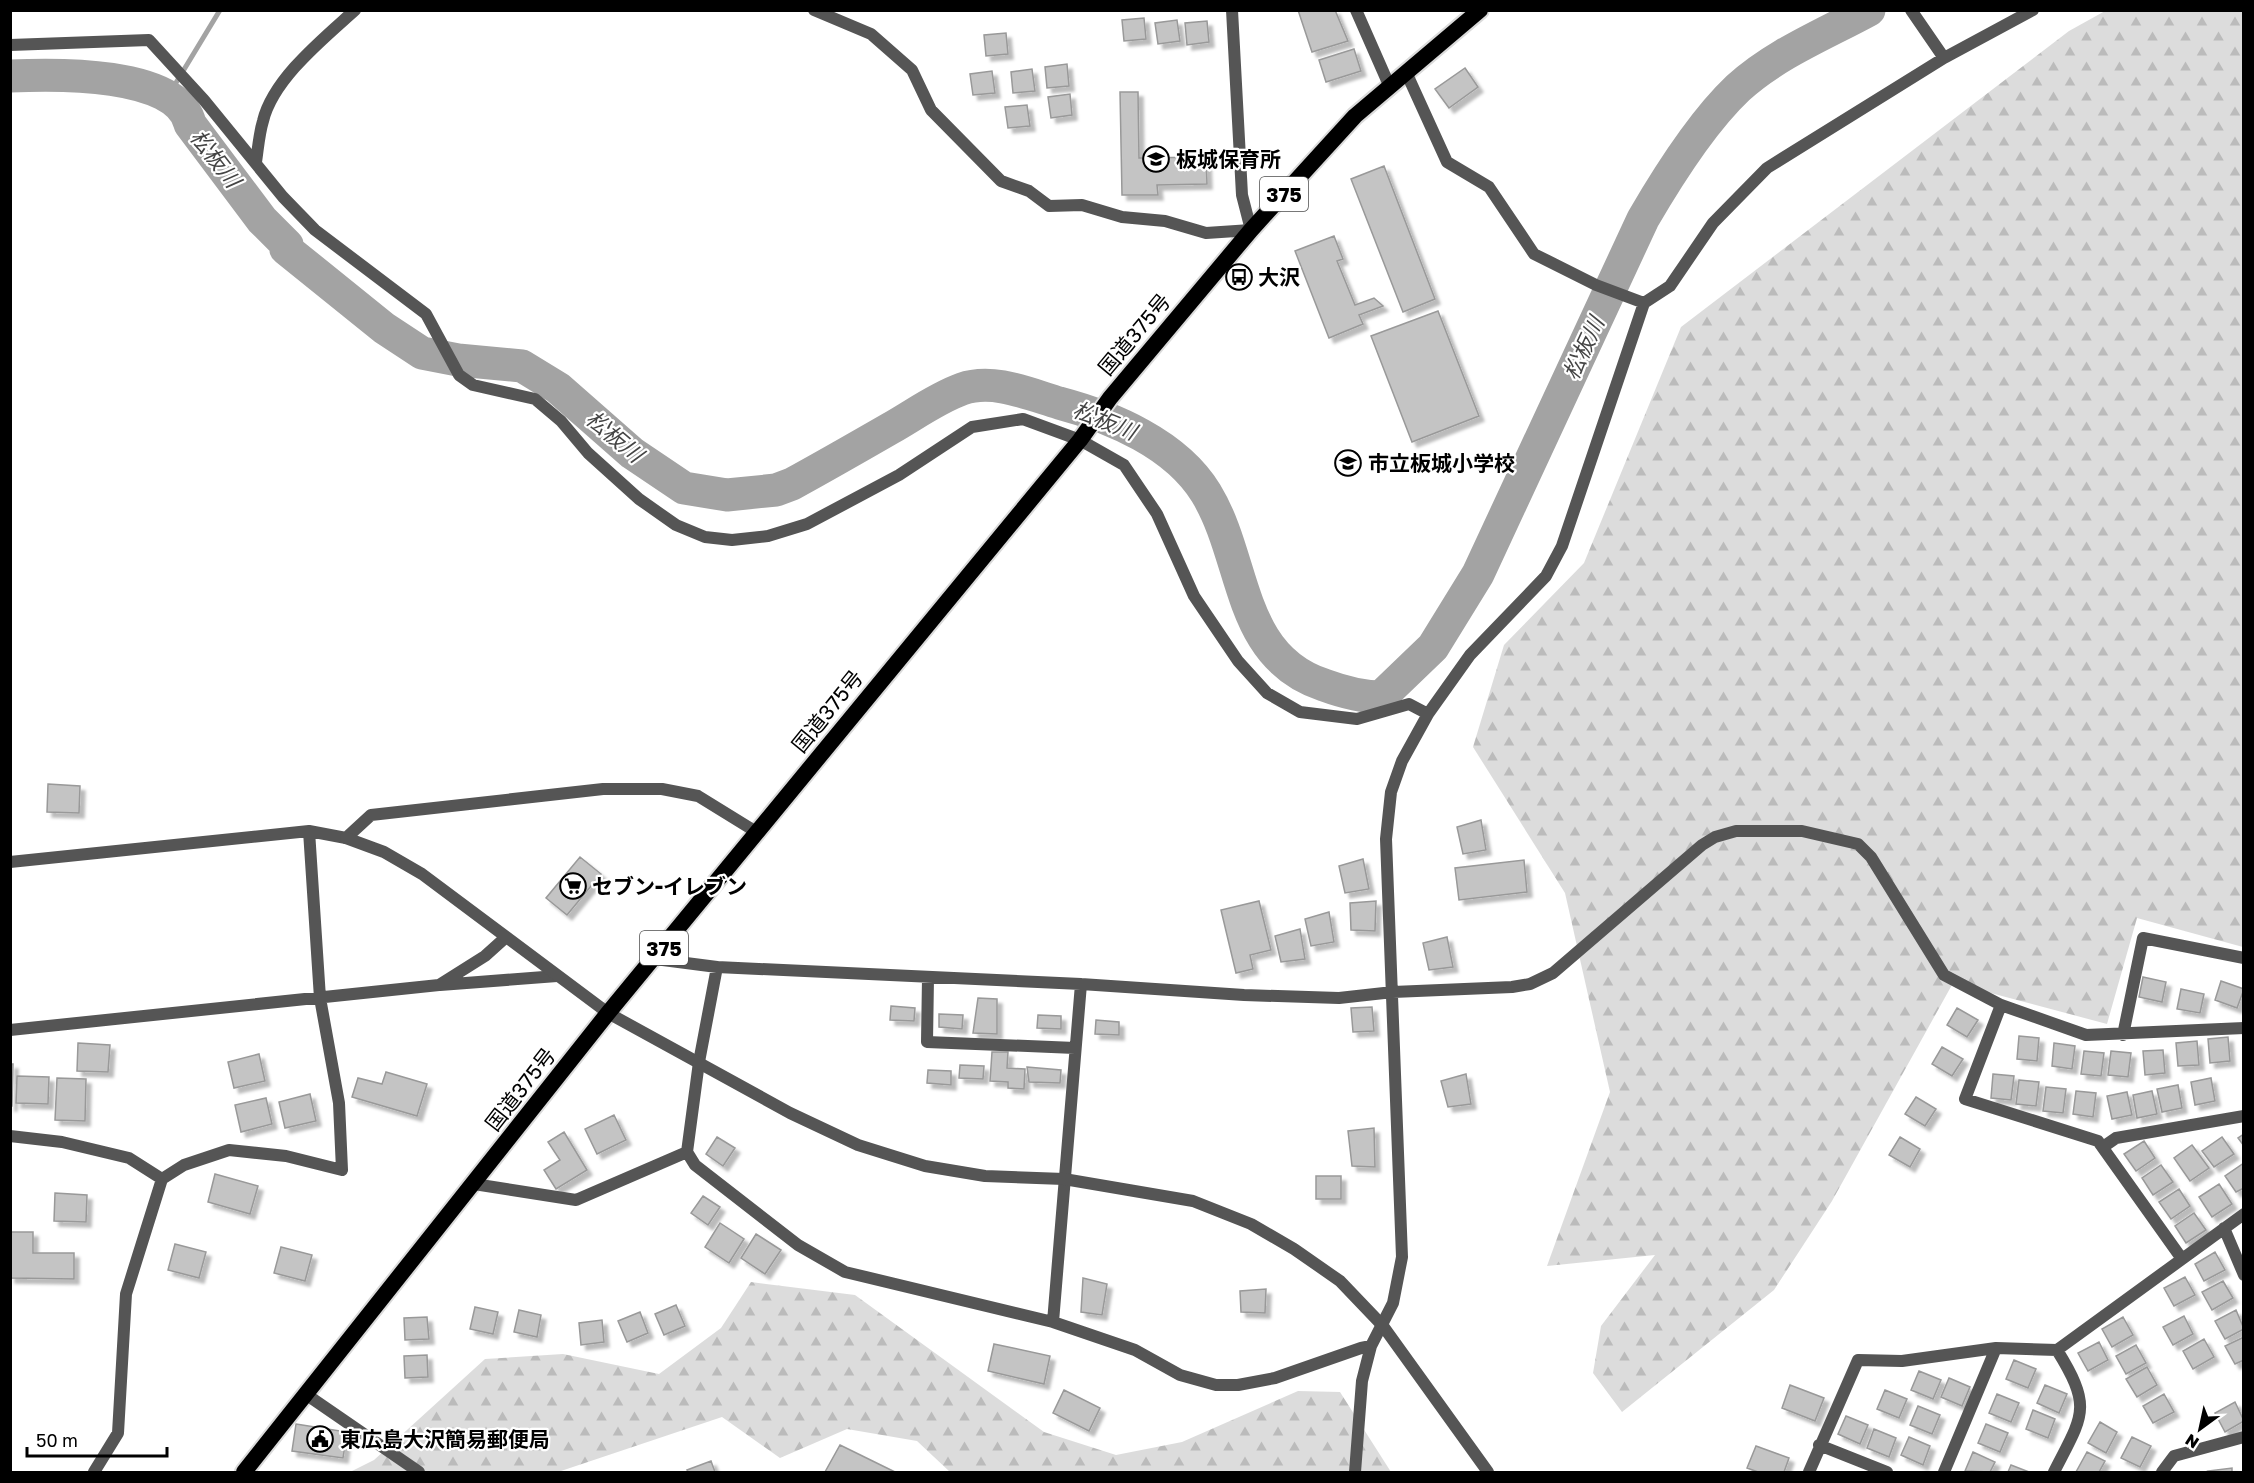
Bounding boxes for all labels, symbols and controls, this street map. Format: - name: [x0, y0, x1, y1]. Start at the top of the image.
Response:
- water label: 松板川: [185, 124, 248, 194]
- school or university icon: 板城保育所: [1141, 144, 1171, 174]
- place label: 板城保育所: [1176, 146, 1281, 172]
- road number: 375: [1260, 177, 1308, 211]
- bus stop icon: 大沢: [1224, 262, 1254, 292]
- place label: 大沢: [1258, 264, 1300, 290]
- street label: 国道375号: [1092, 288, 1176, 380]
- water label: 松板川: [1557, 311, 1610, 384]
- water label: 松板川: [1069, 395, 1143, 446]
- water label: 松板川: [581, 404, 650, 469]
- school or university icon: 市立板城小学校: [1333, 448, 1363, 478]
- place label: 市立板城小学校: [1368, 450, 1515, 476]
- street label: 国道375号: [786, 665, 868, 757]
- supermarket icon: セブン-イレブン: [558, 871, 588, 901]
- place label: セブン-イレブン: [592, 873, 747, 899]
- road number: 375: [640, 931, 688, 965]
- street label: 国道375号: [479, 1042, 561, 1136]
- north arrow: [2170, 1399, 2230, 1459]
- scale bar: [27, 1420, 166, 1458]
- public building icon: 東広島大沢簡易郵便局: [305, 1424, 335, 1454]
- place label: 東広島大沢簡易郵便局: [340, 1426, 550, 1452]
- text: 50 m: [36, 1429, 78, 1451]
- text: N: [2181, 1430, 2202, 1453]

